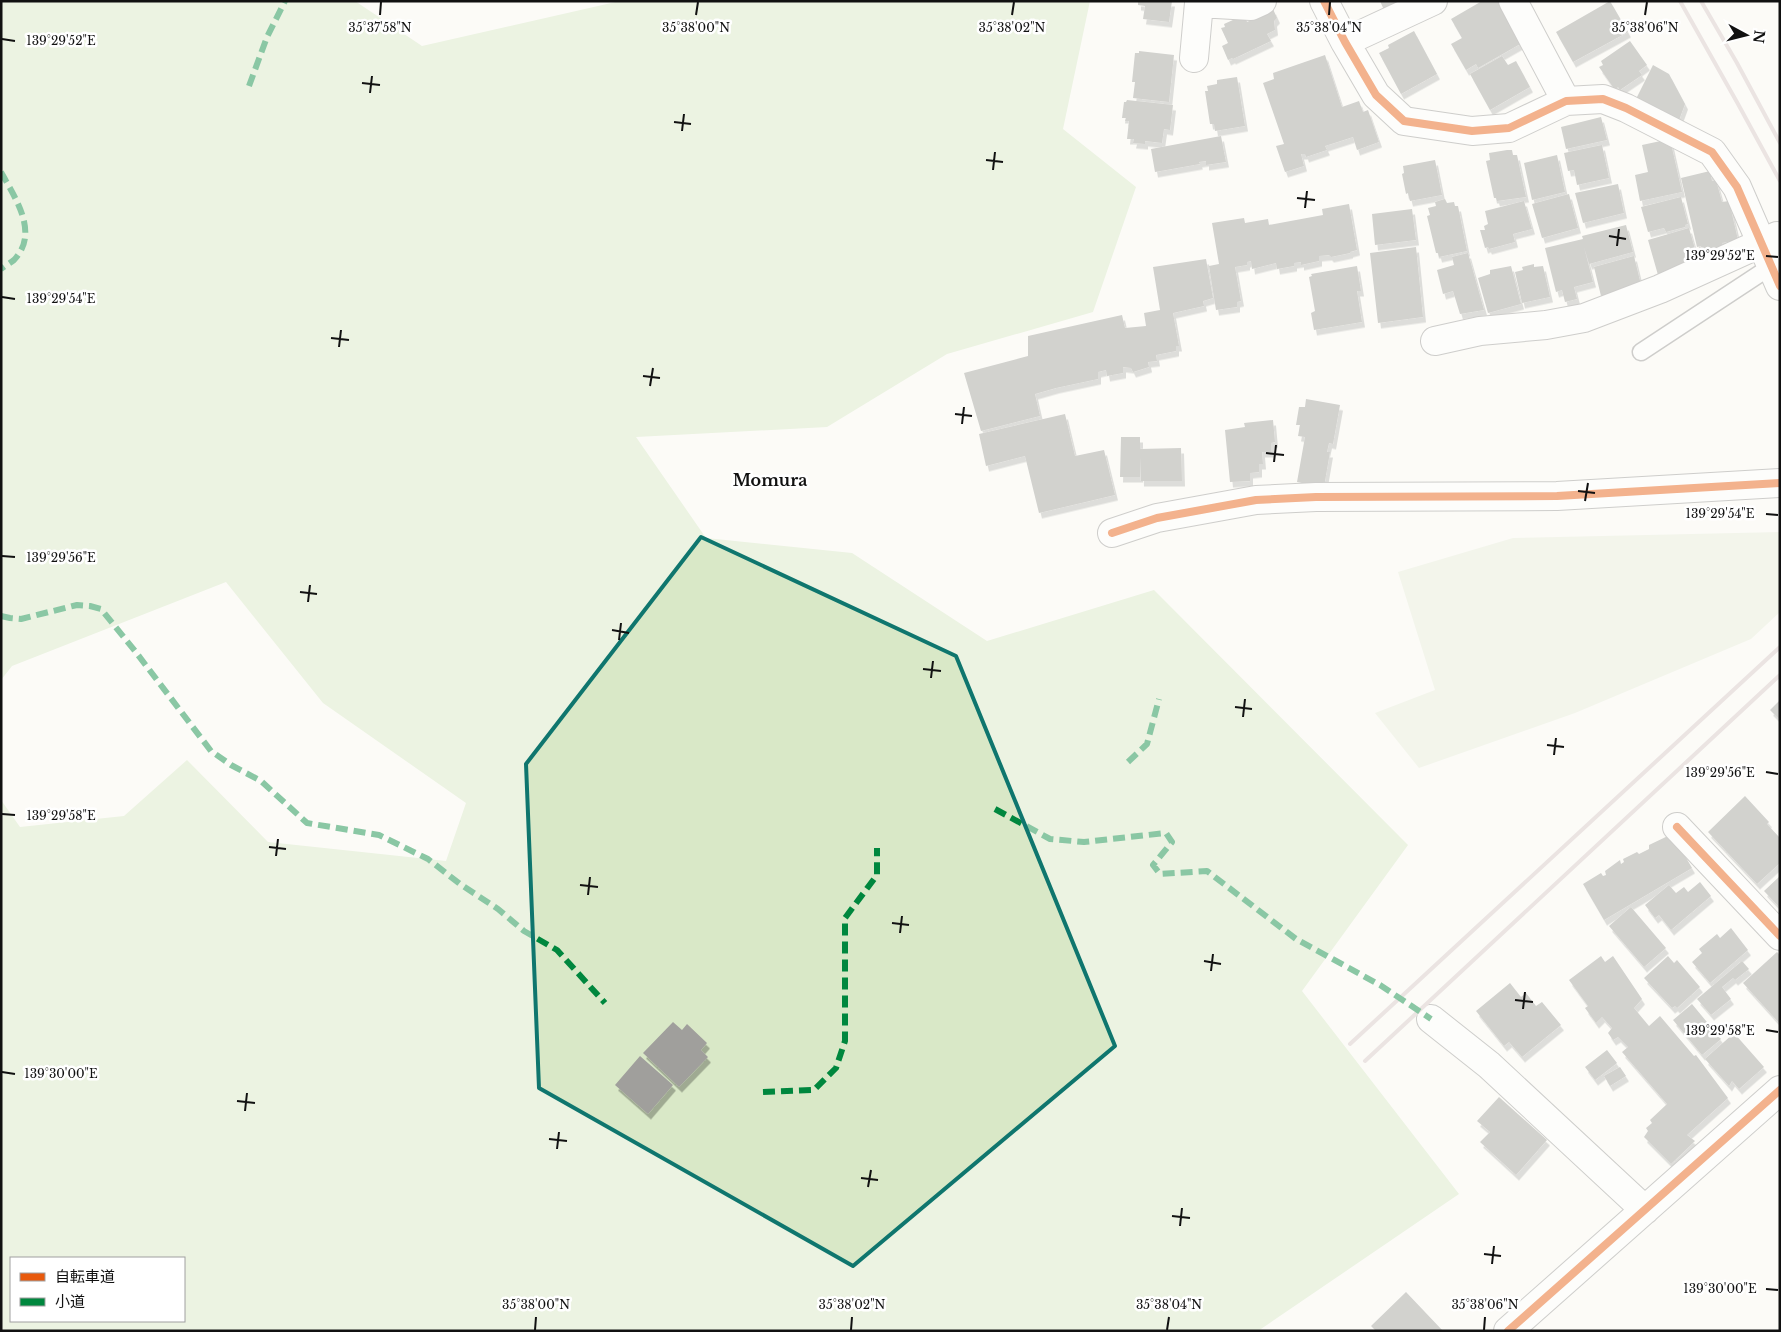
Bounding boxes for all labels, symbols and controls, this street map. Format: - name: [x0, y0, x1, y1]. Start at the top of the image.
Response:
- north arrow: [1721, 10, 1771, 60]
- text: 35°37'58"N: [348, 20, 412, 35]
- text: 35°38'00"N: [662, 20, 730, 35]
- text: 35°38'02"N: [979, 20, 1046, 35]
- text: 35°38'04"N: [1296, 20, 1362, 35]
- text: 35°38'06"N: [1611, 20, 1679, 35]
- text: N: [1749, 29, 1769, 44]
- text: 139°29'52"E: [26, 33, 96, 48]
- text: 139°29'52"E: [1685, 248, 1755, 263]
- text: 139°29'54"E: [27, 291, 96, 306]
- district label: Momura: [733, 470, 807, 490]
- text: 139°29'54"E: [1686, 506, 1755, 521]
- text: 139°29'56"E: [26, 550, 96, 565]
- text: 139°29'56"E: [1685, 765, 1755, 780]
- text: 139°29'58"E: [26, 808, 96, 823]
- text: 139°29'58"E: [1685, 1023, 1755, 1038]
- text: 139°30'00"E: [24, 1066, 98, 1081]
- legend: [10, 1257, 185, 1322]
- text: 自転車道: [55, 1267, 115, 1286]
- text: 139°30'00"E: [1683, 1281, 1757, 1296]
- text: 小道: [55, 1292, 85, 1311]
- text: 35°38'00"N: [502, 1297, 570, 1312]
- text: 35°38'02"N: [819, 1297, 886, 1312]
- text: 35°38'04"N: [1136, 1297, 1202, 1312]
- text: 35°38'06"N: [1451, 1297, 1519, 1312]

